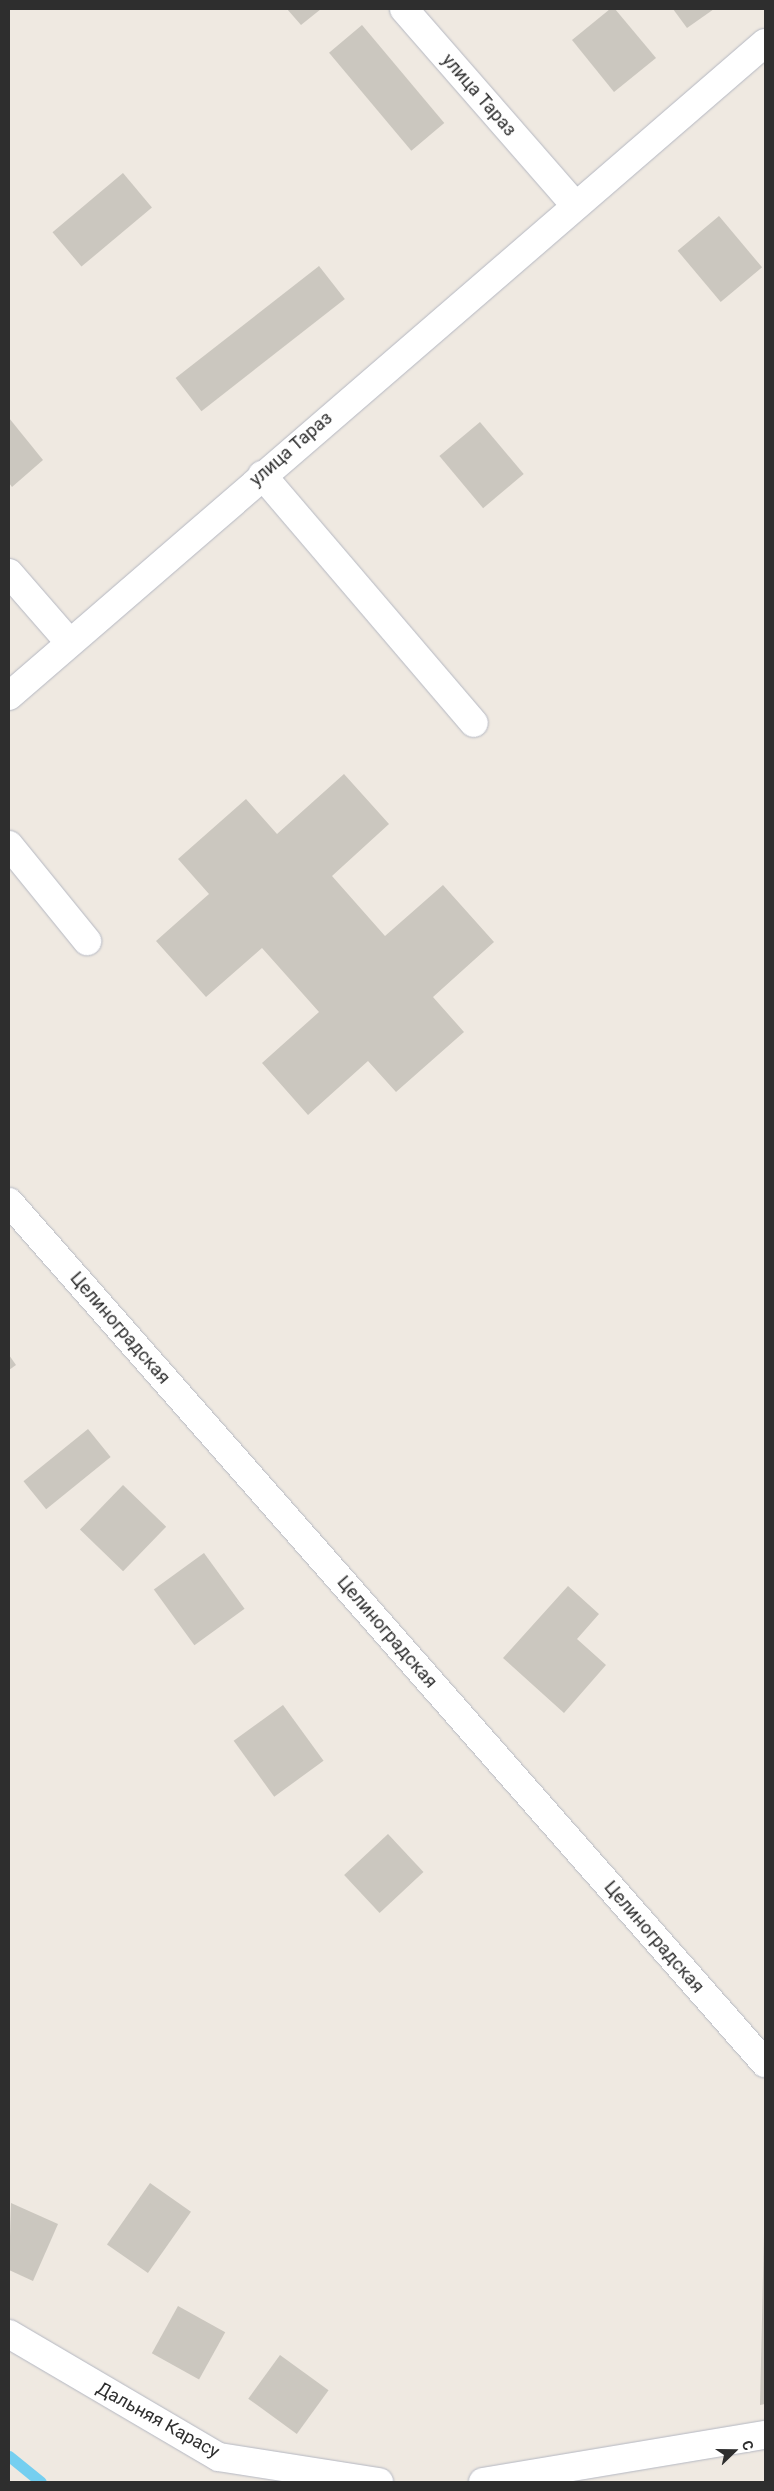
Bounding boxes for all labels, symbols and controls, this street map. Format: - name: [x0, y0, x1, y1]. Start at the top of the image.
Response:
- street label: улица Тараз: [437, 49, 521, 141]
- street label: улица Тараз: [245, 407, 337, 491]
- street label: Целиноградская: [66, 1268, 174, 1388]
- street label: Целиноградская: [333, 1572, 441, 1692]
- street label: Целиноградская: [600, 1877, 708, 1997]
- street label: Дальняя Карасу: [93, 2377, 223, 2463]
- north arrow: [709, 2426, 759, 2476]
- text: С: [739, 2438, 757, 2453]

